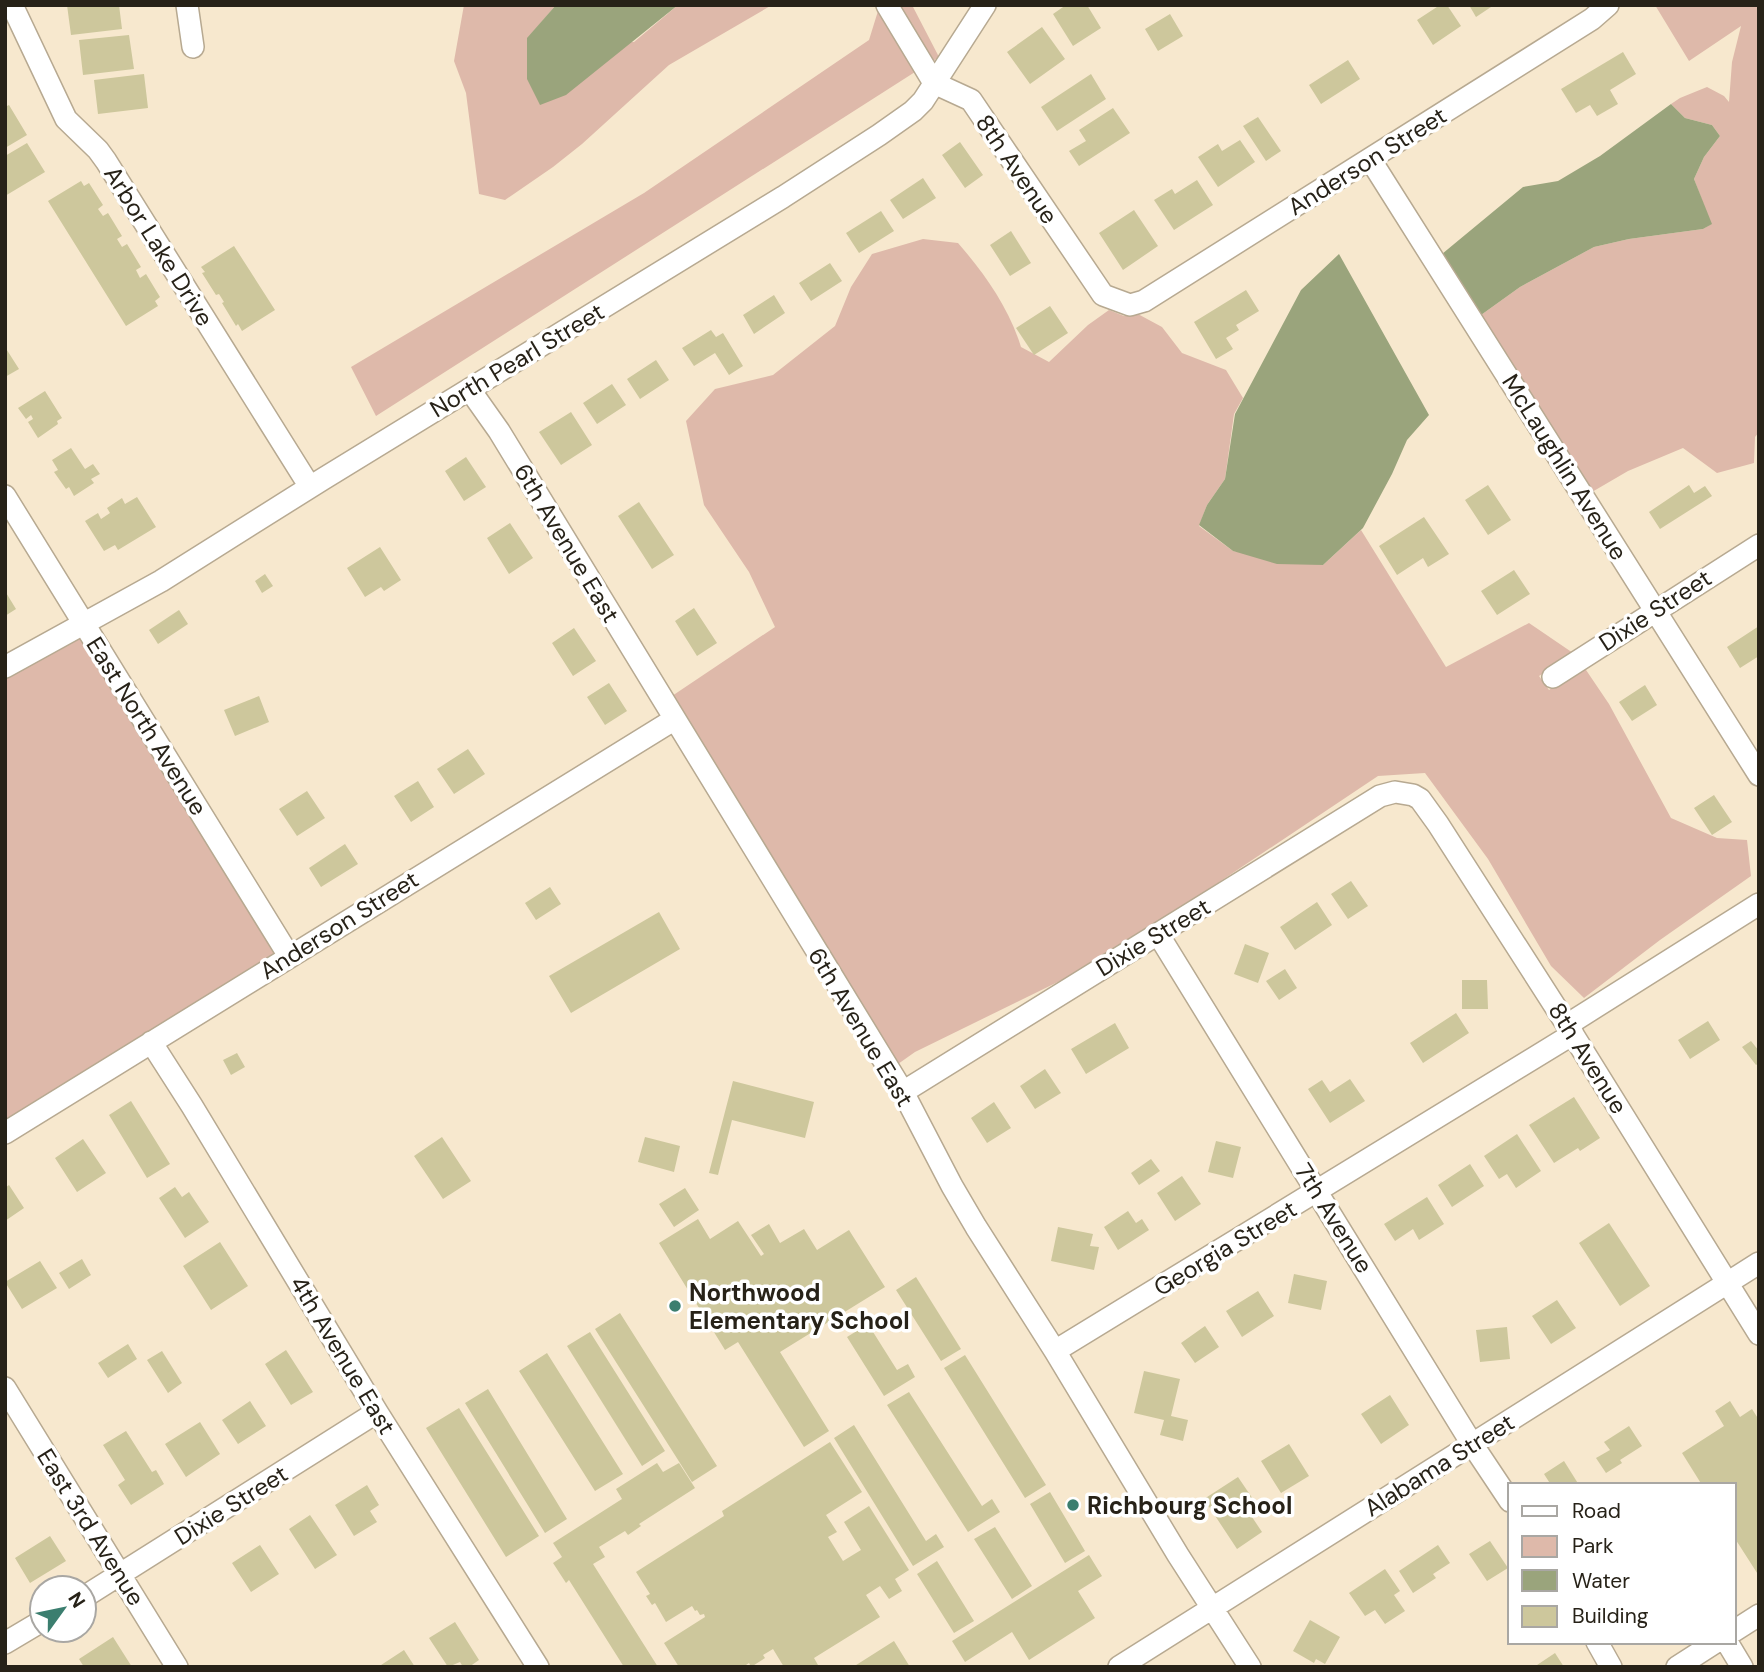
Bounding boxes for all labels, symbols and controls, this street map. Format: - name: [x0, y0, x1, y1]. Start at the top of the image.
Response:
- street label: Anderson Street: [1282, 100, 1452, 222]
- street label: 8th Avenue: [969, 108, 1065, 230]
- street label: Arbor Lake Drive: [97, 160, 221, 332]
- street label: North Pearl Street: [424, 296, 610, 424]
- street label: McLaughlin Avenue: [1495, 368, 1635, 566]
- street label: 6th Avenue East: [507, 458, 627, 628]
- street label: Dixie Street: [1593, 562, 1717, 658]
- street label: East North Avenue: [80, 631, 214, 821]
- street label: Anderson Street: [254, 864, 424, 986]
- street label: Dixie Street: [1090, 891, 1216, 983]
- street label: 6th Avenue East: [801, 942, 921, 1112]
- street label: 8th Avenue: [1542, 996, 1634, 1120]
- street label: 7th Avenue: [1288, 1157, 1380, 1279]
- street label: Georgia Street: [1148, 1193, 1302, 1303]
- street label: 4th Avenue East: [283, 1270, 403, 1440]
- place label: Northwood Elementary School: [689, 1277, 910, 1336]
- marker: Northwood Elementary School: [667, 1298, 683, 1314]
- street label: Alabama Street: [1358, 1406, 1520, 1524]
- street label: East 3rd Avenue: [30, 1443, 152, 1611]
- street label: Dixie Street: [169, 1458, 293, 1552]
- legend: [1508, 1483, 1736, 1644]
- place label: Richbourg School: [1087, 1490, 1292, 1521]
- marker: Richbourg School: [1065, 1497, 1081, 1513]
- text: Road: [1572, 1497, 1621, 1525]
- text: Park: [1572, 1532, 1614, 1560]
- text: Water: [1572, 1567, 1630, 1595]
- north arrow: [28, 1574, 98, 1644]
- text: N: [63, 1587, 91, 1613]
- text: Building: [1572, 1602, 1649, 1630]

